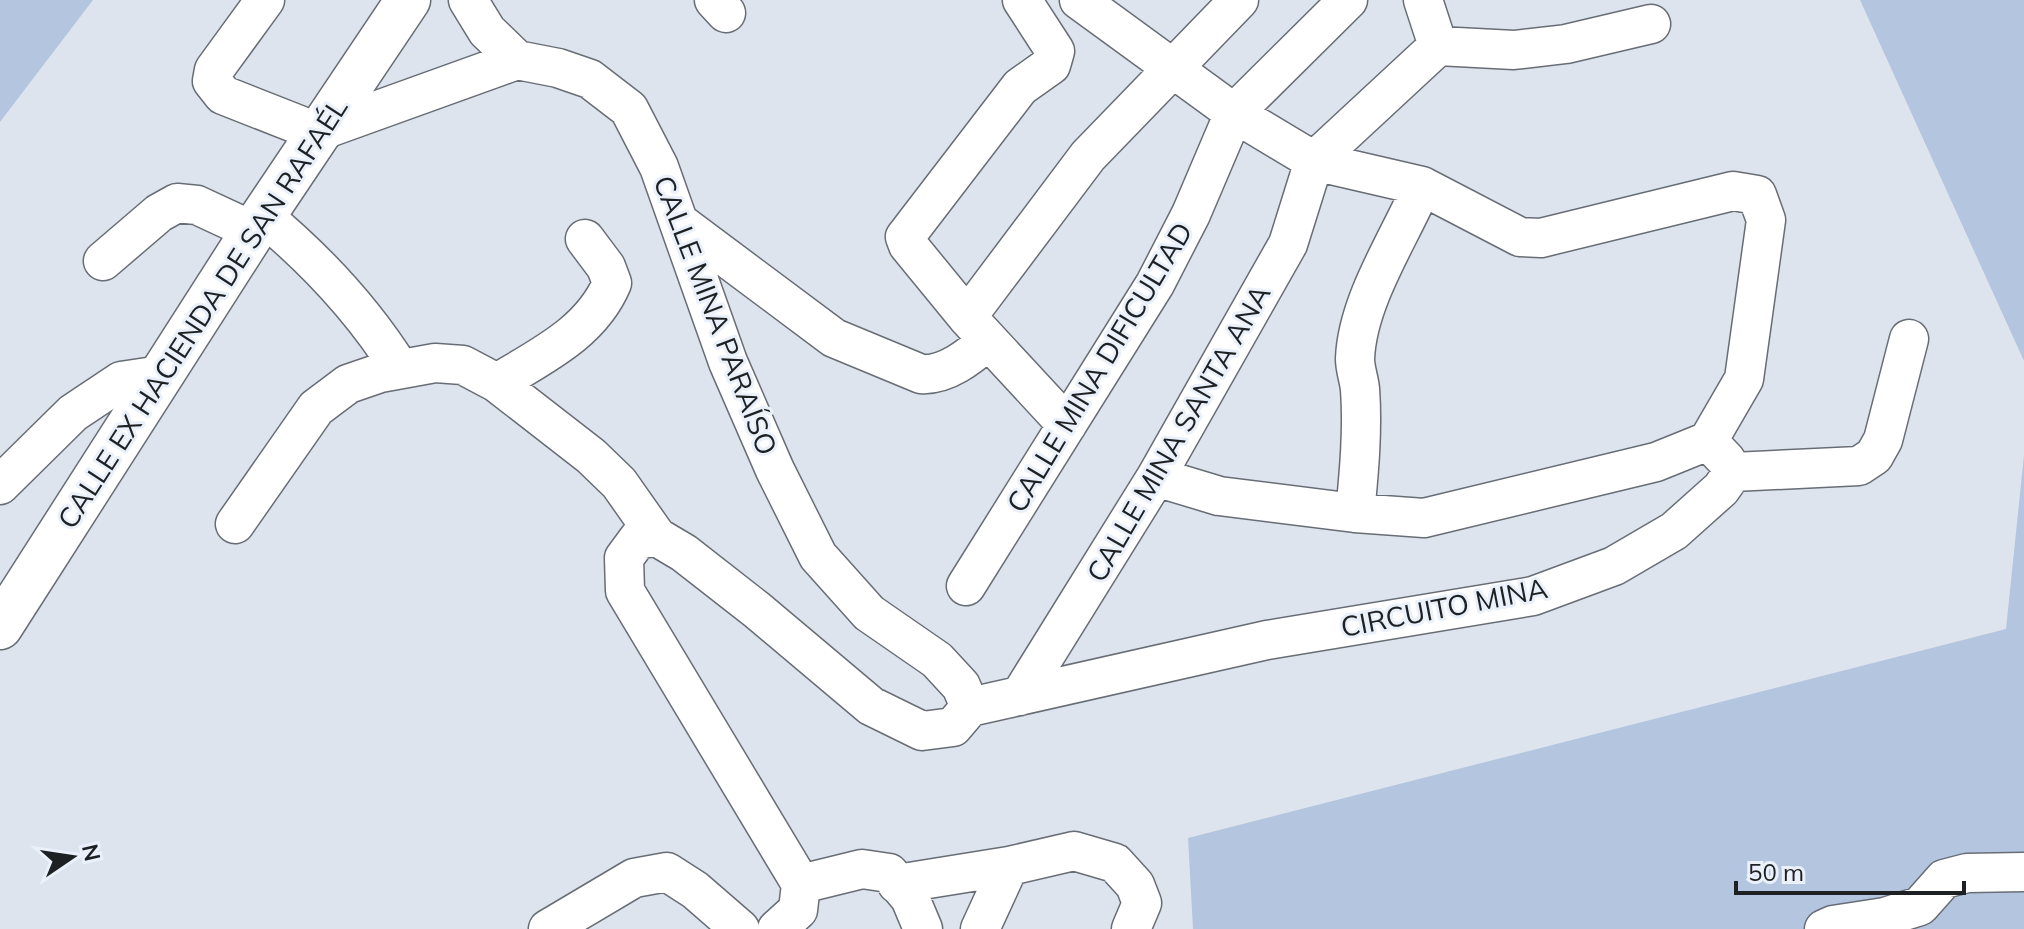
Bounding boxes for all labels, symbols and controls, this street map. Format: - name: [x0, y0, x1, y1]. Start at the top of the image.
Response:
- street label: CALLE EX HACIENDA DE SAN RAFAÉL: [49, 91, 355, 535]
- street label: CALLE MINA PARAÍSO: [647, 170, 785, 460]
- street label: CALLE MINA DIFICULTAD: [998, 216, 1200, 518]
- street label: CALLE MINA SANTA ANA: [1079, 278, 1278, 588]
- street label: CIRCUITO MINA: [1338, 570, 1551, 644]
- north arrow: [32, 817, 112, 897]
- text: N: [76, 841, 107, 864]
- scale bar: [1736, 845, 1964, 895]
- text: 50 m: [1748, 857, 1804, 887]

